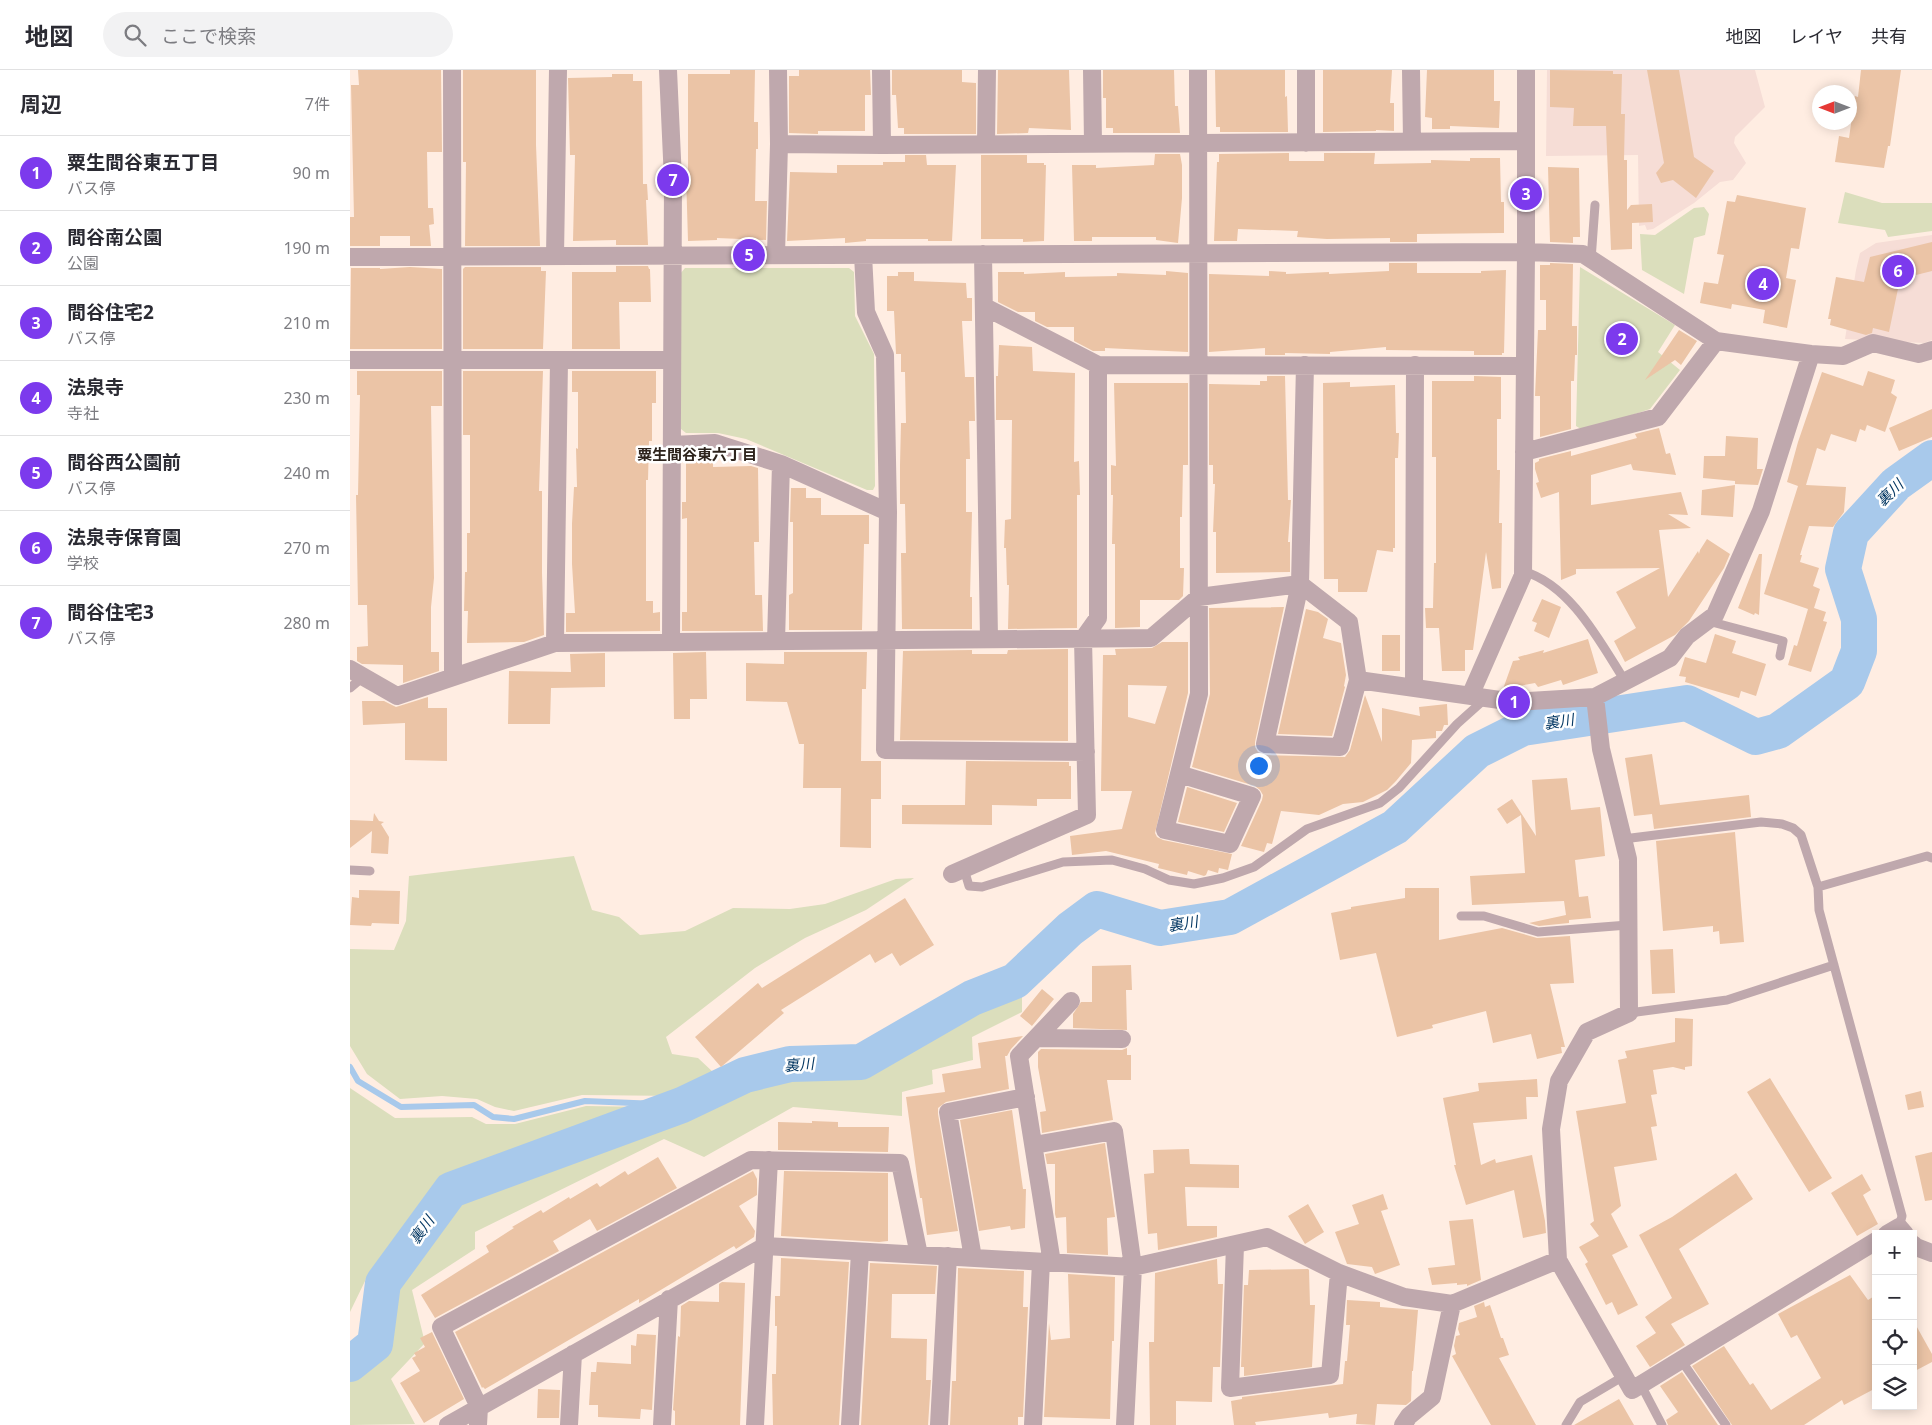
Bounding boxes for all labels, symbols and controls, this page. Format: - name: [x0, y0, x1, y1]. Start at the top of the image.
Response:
- search box: [103, 12, 453, 57]
- text: 地図: [25, 19, 73, 52]
- icon: search: [121, 21, 149, 49]
- text: ここで検索: [161, 23, 256, 49]
- text: 地図: [1726, 24, 1762, 48]
- text: レイヤ: [1790, 24, 1843, 48]
- text: 共有: [1871, 24, 1907, 48]
- north arrow: [1812, 85, 1857, 130]
- text: 周辺: [20, 90, 62, 118]
- text: 7件: [305, 93, 330, 115]
- text: 粟生間谷東五丁目: [67, 149, 219, 175]
- pin: 7: [657, 161, 689, 199]
- text: 1: [31, 162, 41, 184]
- text: 90 m: [293, 162, 330, 184]
- pin: 3: [1510, 175, 1542, 213]
- text: バス停: [67, 177, 115, 199]
- text: 間谷南公園: [67, 224, 162, 250]
- pin: 5: [733, 236, 765, 274]
- text: 2: [31, 237, 41, 259]
- text: 190 m: [283, 237, 330, 259]
- text: 公園: [67, 252, 99, 274]
- pin: 6: [1882, 252, 1914, 290]
- pin: 4: [1747, 265, 1779, 303]
- text: 間谷住宅2: [67, 299, 154, 325]
- text: 3: [31, 312, 41, 334]
- text: 210 m: [283, 312, 330, 334]
- pin: 2: [1606, 320, 1638, 358]
- text: バス停: [67, 327, 115, 349]
- text: 法泉寺: [67, 374, 124, 400]
- text: 4: [31, 387, 41, 409]
- text: 230 m: [283, 387, 330, 409]
- text: 寺社: [67, 402, 99, 424]
- district label: 粟生間谷東六丁目: [637, 444, 757, 464]
- text: 間谷西公園前: [67, 449, 181, 475]
- text: 5: [31, 462, 41, 484]
- text: 240 m: [283, 462, 330, 484]
- water label: 裏川: [1872, 473, 1908, 510]
- text: バス停: [67, 477, 115, 499]
- text: 法泉寺保育園: [67, 524, 181, 550]
- text: 6: [31, 537, 41, 559]
- text: 270 m: [283, 537, 330, 559]
- text: 学校: [67, 552, 99, 574]
- text: 間谷住宅3: [67, 599, 154, 625]
- text: 7: [31, 612, 41, 634]
- text: 280 m: [283, 612, 330, 634]
- text: バス停: [67, 627, 115, 649]
- pin: 1: [1498, 683, 1530, 721]
- water label: 裏川: [1542, 708, 1577, 733]
- your location: [1246, 753, 1272, 779]
- water label: 裏川: [1166, 910, 1201, 935]
- water label: 裏川: [783, 1053, 817, 1075]
- water label: 裏川: [404, 1210, 439, 1247]
- map controls: [1872, 1230, 1917, 1410]
- button: +: [1872, 1230, 1917, 1275]
- button: −: [1872, 1275, 1917, 1320]
- button: locate: [1872, 1320, 1917, 1365]
- button: layers: [1872, 1365, 1917, 1410]

